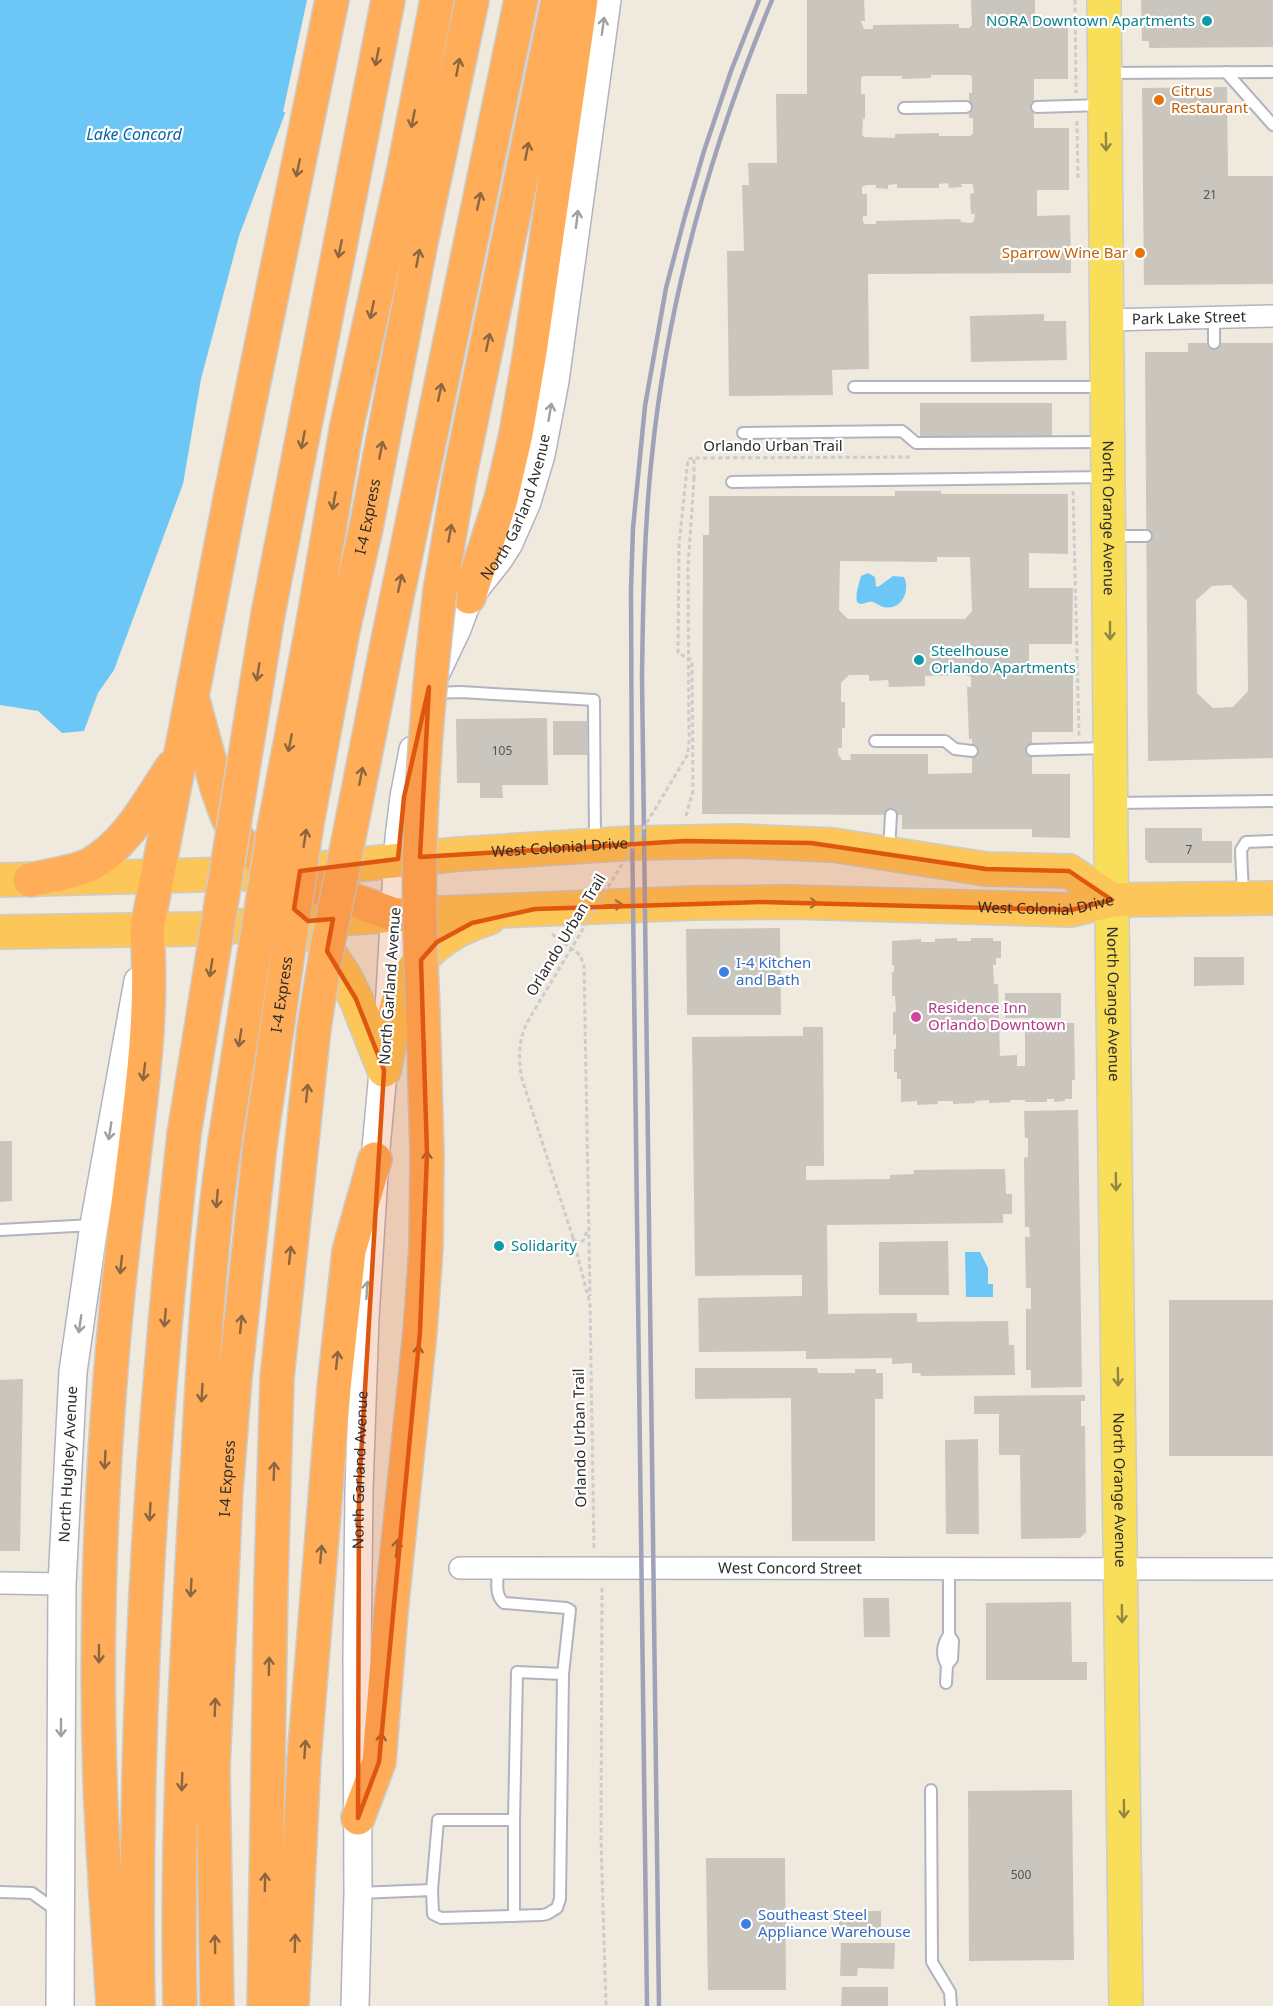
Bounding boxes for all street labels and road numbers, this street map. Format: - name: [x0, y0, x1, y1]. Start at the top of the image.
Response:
- street label: Park Lake Street: [1132, 306, 1247, 328]
- street label: North Garland Avenue: [475, 432, 554, 584]
- street label: Orlando Urban Trail: [703, 435, 843, 455]
- street label: North Orange Avenue: [1099, 440, 1120, 596]
- street label: I-4 Express: [349, 477, 384, 556]
- street label: West Colonial Drive: [491, 832, 628, 861]
- street label: Orlando Urban Trail: [521, 870, 610, 999]
- street label: West Colonial Drive: [978, 889, 1115, 919]
- street label: North Garland Avenue: [374, 906, 404, 1066]
- street label: North Orange Avenue: [1103, 926, 1125, 1082]
- street label: I-4 Express: [266, 955, 296, 1034]
- street label: Orlando Urban Trail: [568, 1368, 590, 1508]
- street label: North Hughey Avenue: [53, 1385, 81, 1543]
- street label: North Garland Avenue: [347, 1391, 371, 1549]
- street label: North Orange Avenue: [1109, 1412, 1131, 1568]
- street label: I-4 Express: [214, 1439, 239, 1517]
- street label: West Concord Street: [718, 1557, 862, 1577]

